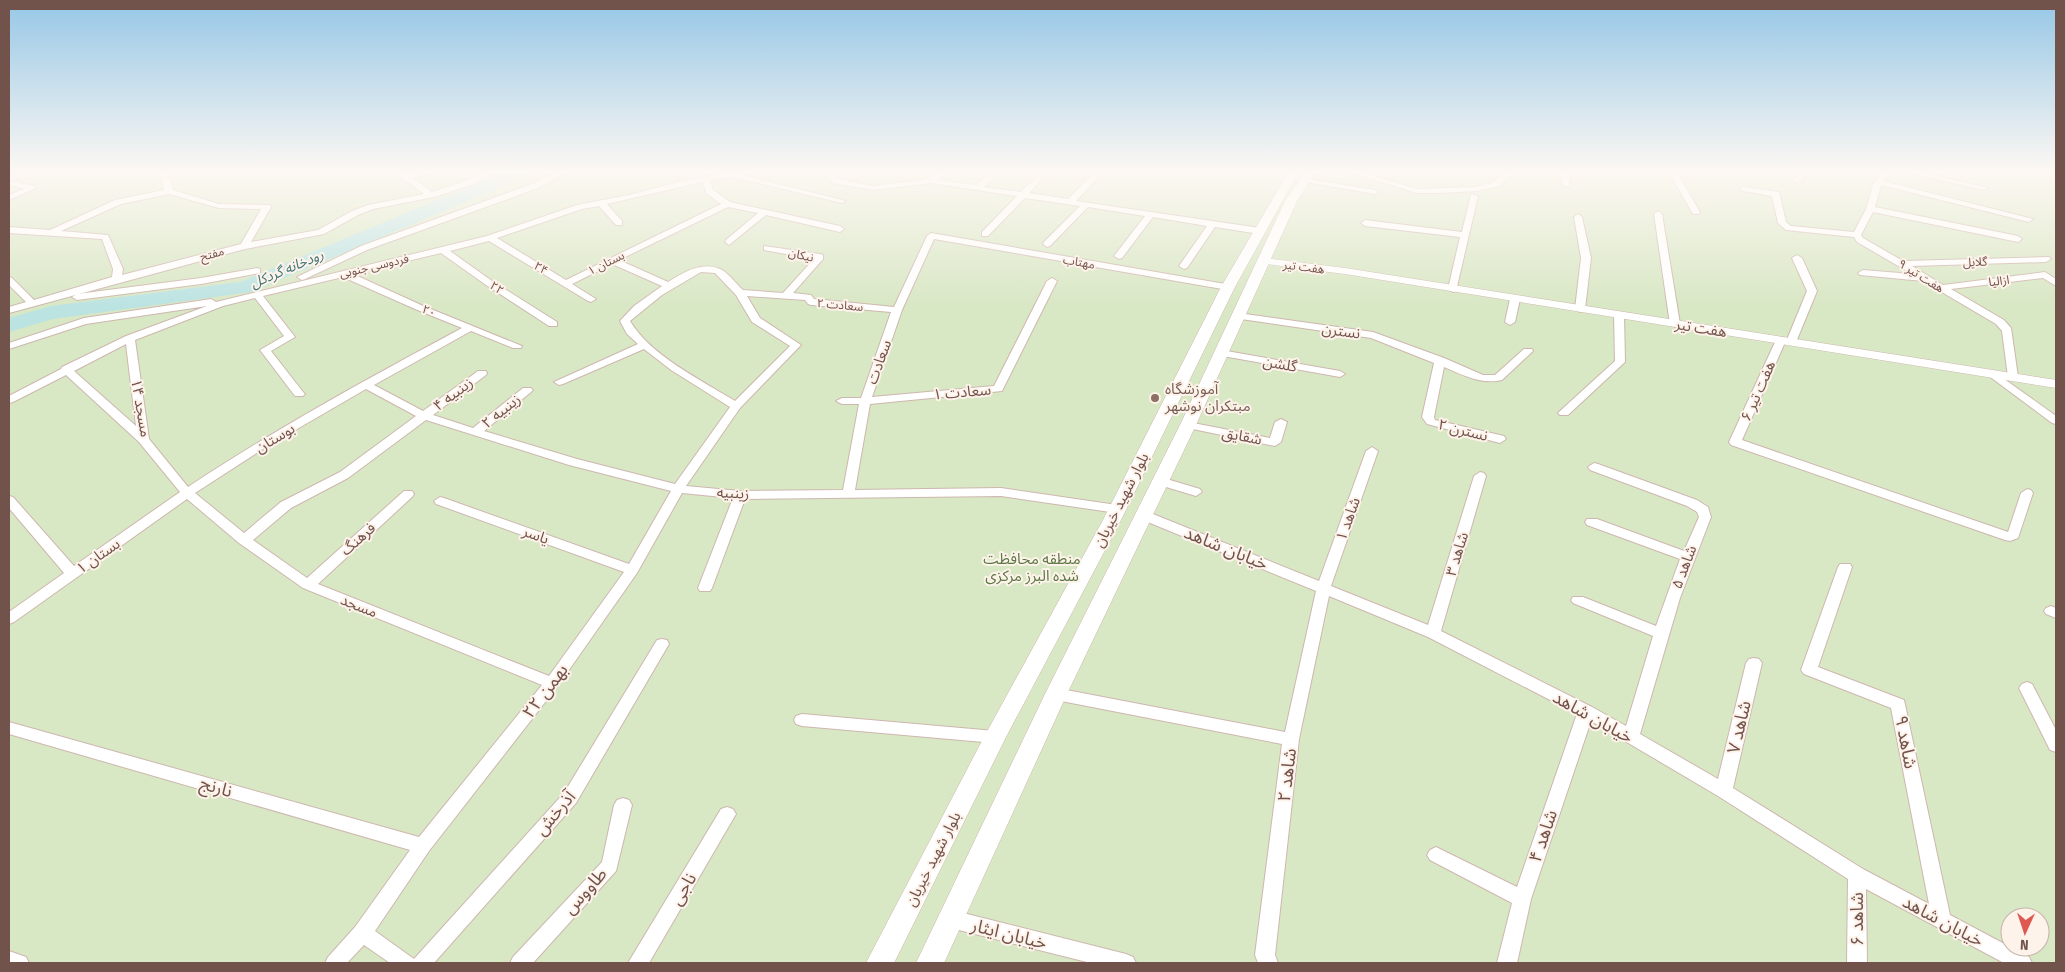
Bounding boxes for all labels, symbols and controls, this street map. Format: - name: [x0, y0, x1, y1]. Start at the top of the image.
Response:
- street label: مفتح: [198, 244, 226, 266]
- street label: نیکان: [787, 245, 815, 265]
- water label: رودخانه گردکل: [248, 246, 326, 292]
- street label: بستان ۱: [585, 248, 627, 278]
- street label: فردوسی جنوبی: [338, 251, 410, 281]
- street label: مهتاب: [1062, 252, 1096, 272]
- street label: گلایل: [1963, 255, 1989, 269]
- street label: هفت تیر ۹: [1896, 256, 1947, 296]
- street label: هفت تیر: [1282, 257, 1326, 277]
- street label: ۲۴: [532, 258, 550, 278]
- street label: ازالیا: [1988, 273, 2010, 289]
- street label: ۲۲: [487, 278, 507, 298]
- street label: سعادت ۲: [816, 296, 864, 314]
- street label: ۲۰: [420, 302, 438, 320]
- street label: هفت تیر: [1673, 315, 1728, 341]
- street label: نسترن: [1321, 319, 1361, 343]
- street label: سعادت: [863, 337, 895, 387]
- street label: گلشن: [1262, 352, 1299, 376]
- street label: هفت تیر ۶: [1737, 358, 1779, 424]
- street label: زینبیه ۴: [430, 373, 476, 415]
- street label: مسجد ۱۴: [127, 377, 155, 439]
- street label: سعادت ۱: [932, 380, 992, 403]
- place label: آموزشگاه مبتکران نوشهر: [1164, 380, 1251, 415]
- street label: زینبیه ۲: [478, 390, 524, 432]
- marker: آموزشگاه مبتکران نوشهر: [1149, 392, 1161, 404]
- street label: نسترن ۲: [1436, 415, 1490, 445]
- street label: بوستان: [252, 419, 298, 457]
- street label: شقایق: [1220, 423, 1264, 450]
- street label: بلوار شهید خیریان: [1089, 450, 1153, 550]
- street label: زینبیه: [716, 483, 750, 503]
- street label: شاهد ۱: [1332, 495, 1364, 543]
- street label: فرهنگ: [337, 519, 379, 559]
- street label: خیابان شاهد: [1181, 521, 1271, 575]
- street label: یاسر: [520, 522, 552, 548]
- street label: شاهد ۳: [1442, 530, 1472, 578]
- street label: بستان ۱: [73, 535, 123, 577]
- street label: شاهد ۵: [1668, 543, 1701, 591]
- park label: منطقه محافظت شده البرز مرکزی: [983, 550, 1081, 585]
- street label: مسجد: [338, 591, 380, 621]
- street label: ۲۲ بهمن: [517, 659, 573, 723]
- street label: خیابان شاهد: [1549, 686, 1637, 748]
- street label: شاهد ۷: [1722, 698, 1756, 756]
- street label: شاهد ۹: [1890, 713, 1922, 771]
- street label: شاهد ۲: [1273, 747, 1301, 803]
- street label: نارنج: [197, 772, 235, 804]
- street label: آذرخش: [530, 785, 581, 840]
- street label: شاهد ۴: [1524, 807, 1562, 865]
- street label: بلوار شهید خیریان: [901, 809, 965, 909]
- street label: طاووس: [558, 863, 612, 919]
- street label: ناجی: [665, 869, 701, 909]
- street label: خیابان شاهد: [1899, 891, 1987, 951]
- street label: شاهد ۶: [1846, 892, 1868, 946]
- north arrow: [2000, 907, 2050, 957]
- street label: خیابان ایثار: [968, 914, 1049, 954]
- text: N: [2020, 936, 2029, 953]

